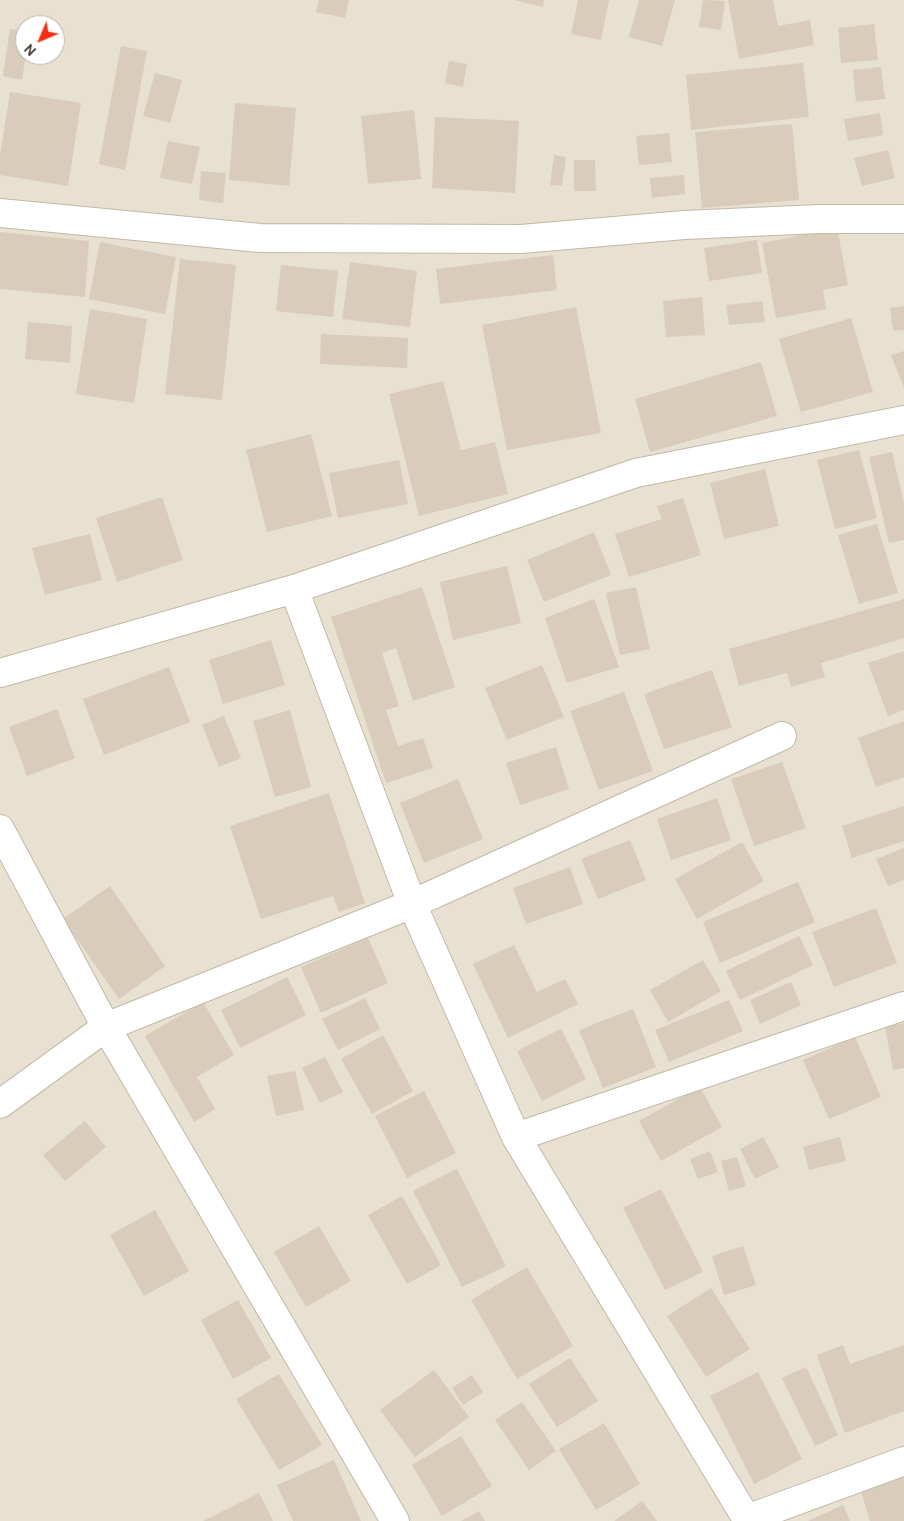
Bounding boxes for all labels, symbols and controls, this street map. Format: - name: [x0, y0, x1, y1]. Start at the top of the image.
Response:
- north arrow: [15, 15, 65, 65]
- text: N: [20, 40, 40, 60]

